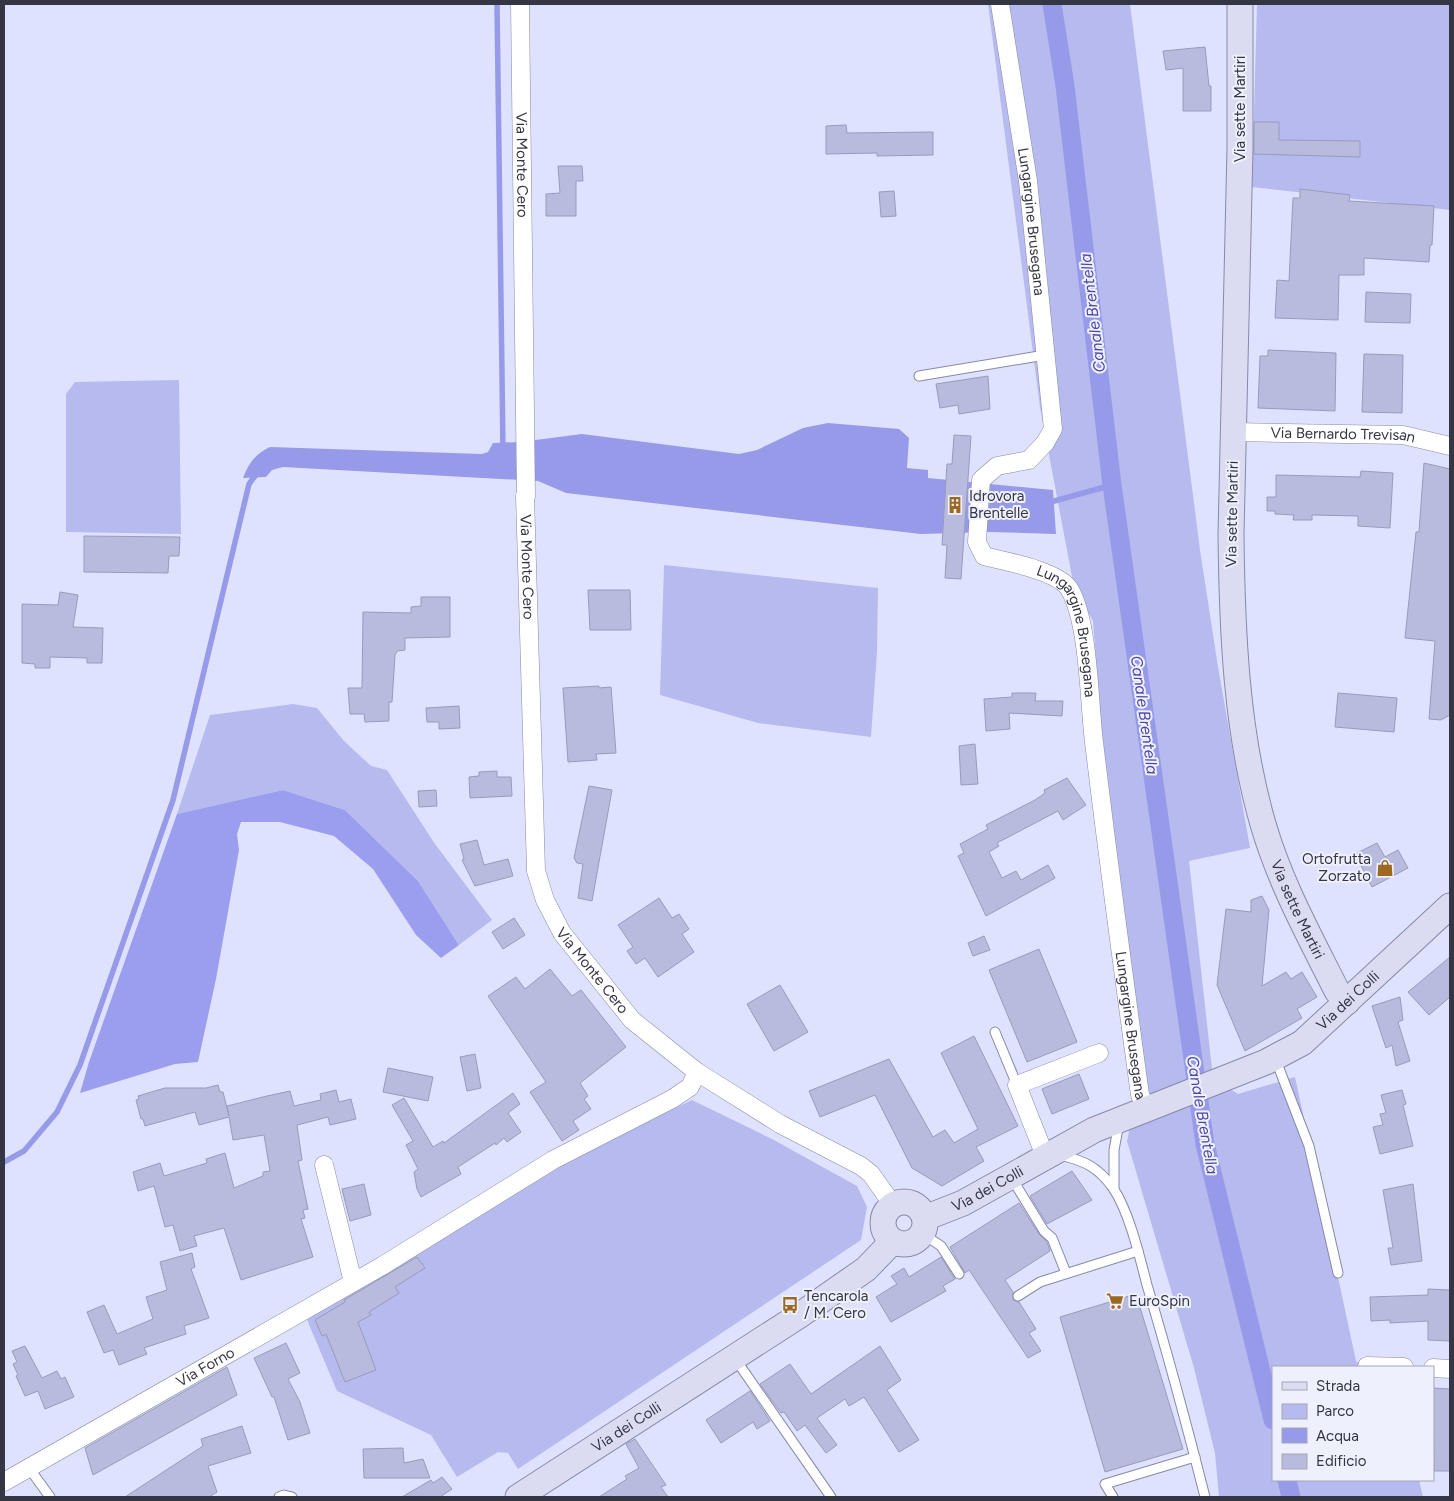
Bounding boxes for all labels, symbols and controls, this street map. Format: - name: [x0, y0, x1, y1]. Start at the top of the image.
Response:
- street label: Via sette Martiri: [1231, 56, 1249, 162]
- street label: Via Monte Cero: [512, 112, 532, 218]
- street label: Lungargine Brusegana: [1014, 146, 1049, 297]
- water label: Canale Brentella: [1076, 252, 1109, 374]
- street label: Via Bernardo Trevisan: [1270, 424, 1417, 447]
- street label: Via sette Martiri: [1222, 460, 1242, 568]
- place label: Idrovora Brentelle: [969, 487, 1028, 522]
- building icon: Idrovora Brentelle: [945, 495, 965, 515]
- street label: Via Monte Cero: [517, 514, 538, 620]
- street label: Lungargine Brusegana: [1034, 561, 1099, 698]
- water label: Canale Brentella: [1127, 654, 1162, 776]
- place label: Ortofrutta Zorzato: [1302, 850, 1371, 885]
- street label: Via sette Martiri: [1267, 857, 1328, 962]
- shop icon: Ortofrutta Zorzato: [1375, 858, 1395, 878]
- street label: Via Monte Cero: [552, 924, 633, 1018]
- street label: Lungargine Brusegana: [1112, 950, 1150, 1102]
- street label: Via dei Colli: [1313, 967, 1383, 1034]
- water label: Canale Brentella: [1183, 1054, 1222, 1176]
- street label: Via dei Colli: [949, 1162, 1027, 1216]
- place label: Tencarola / M. Cero: [804, 1287, 868, 1322]
- supermarket icon: EuroSpin: [1105, 1291, 1125, 1311]
- place label: EuroSpin: [1129, 1292, 1190, 1310]
- bus stop icon: Tencarola / M. Cero: [780, 1295, 800, 1315]
- street label: Via Forno: [173, 1343, 238, 1391]
- legend: [1272, 1366, 1434, 1481]
- text: Strada: [1316, 1377, 1360, 1395]
- street label: Via dei Colli: [588, 1398, 665, 1456]
- text: Parco: [1316, 1402, 1354, 1420]
- text: Acqua: [1316, 1427, 1359, 1445]
- text: Edificio: [1316, 1452, 1367, 1470]

